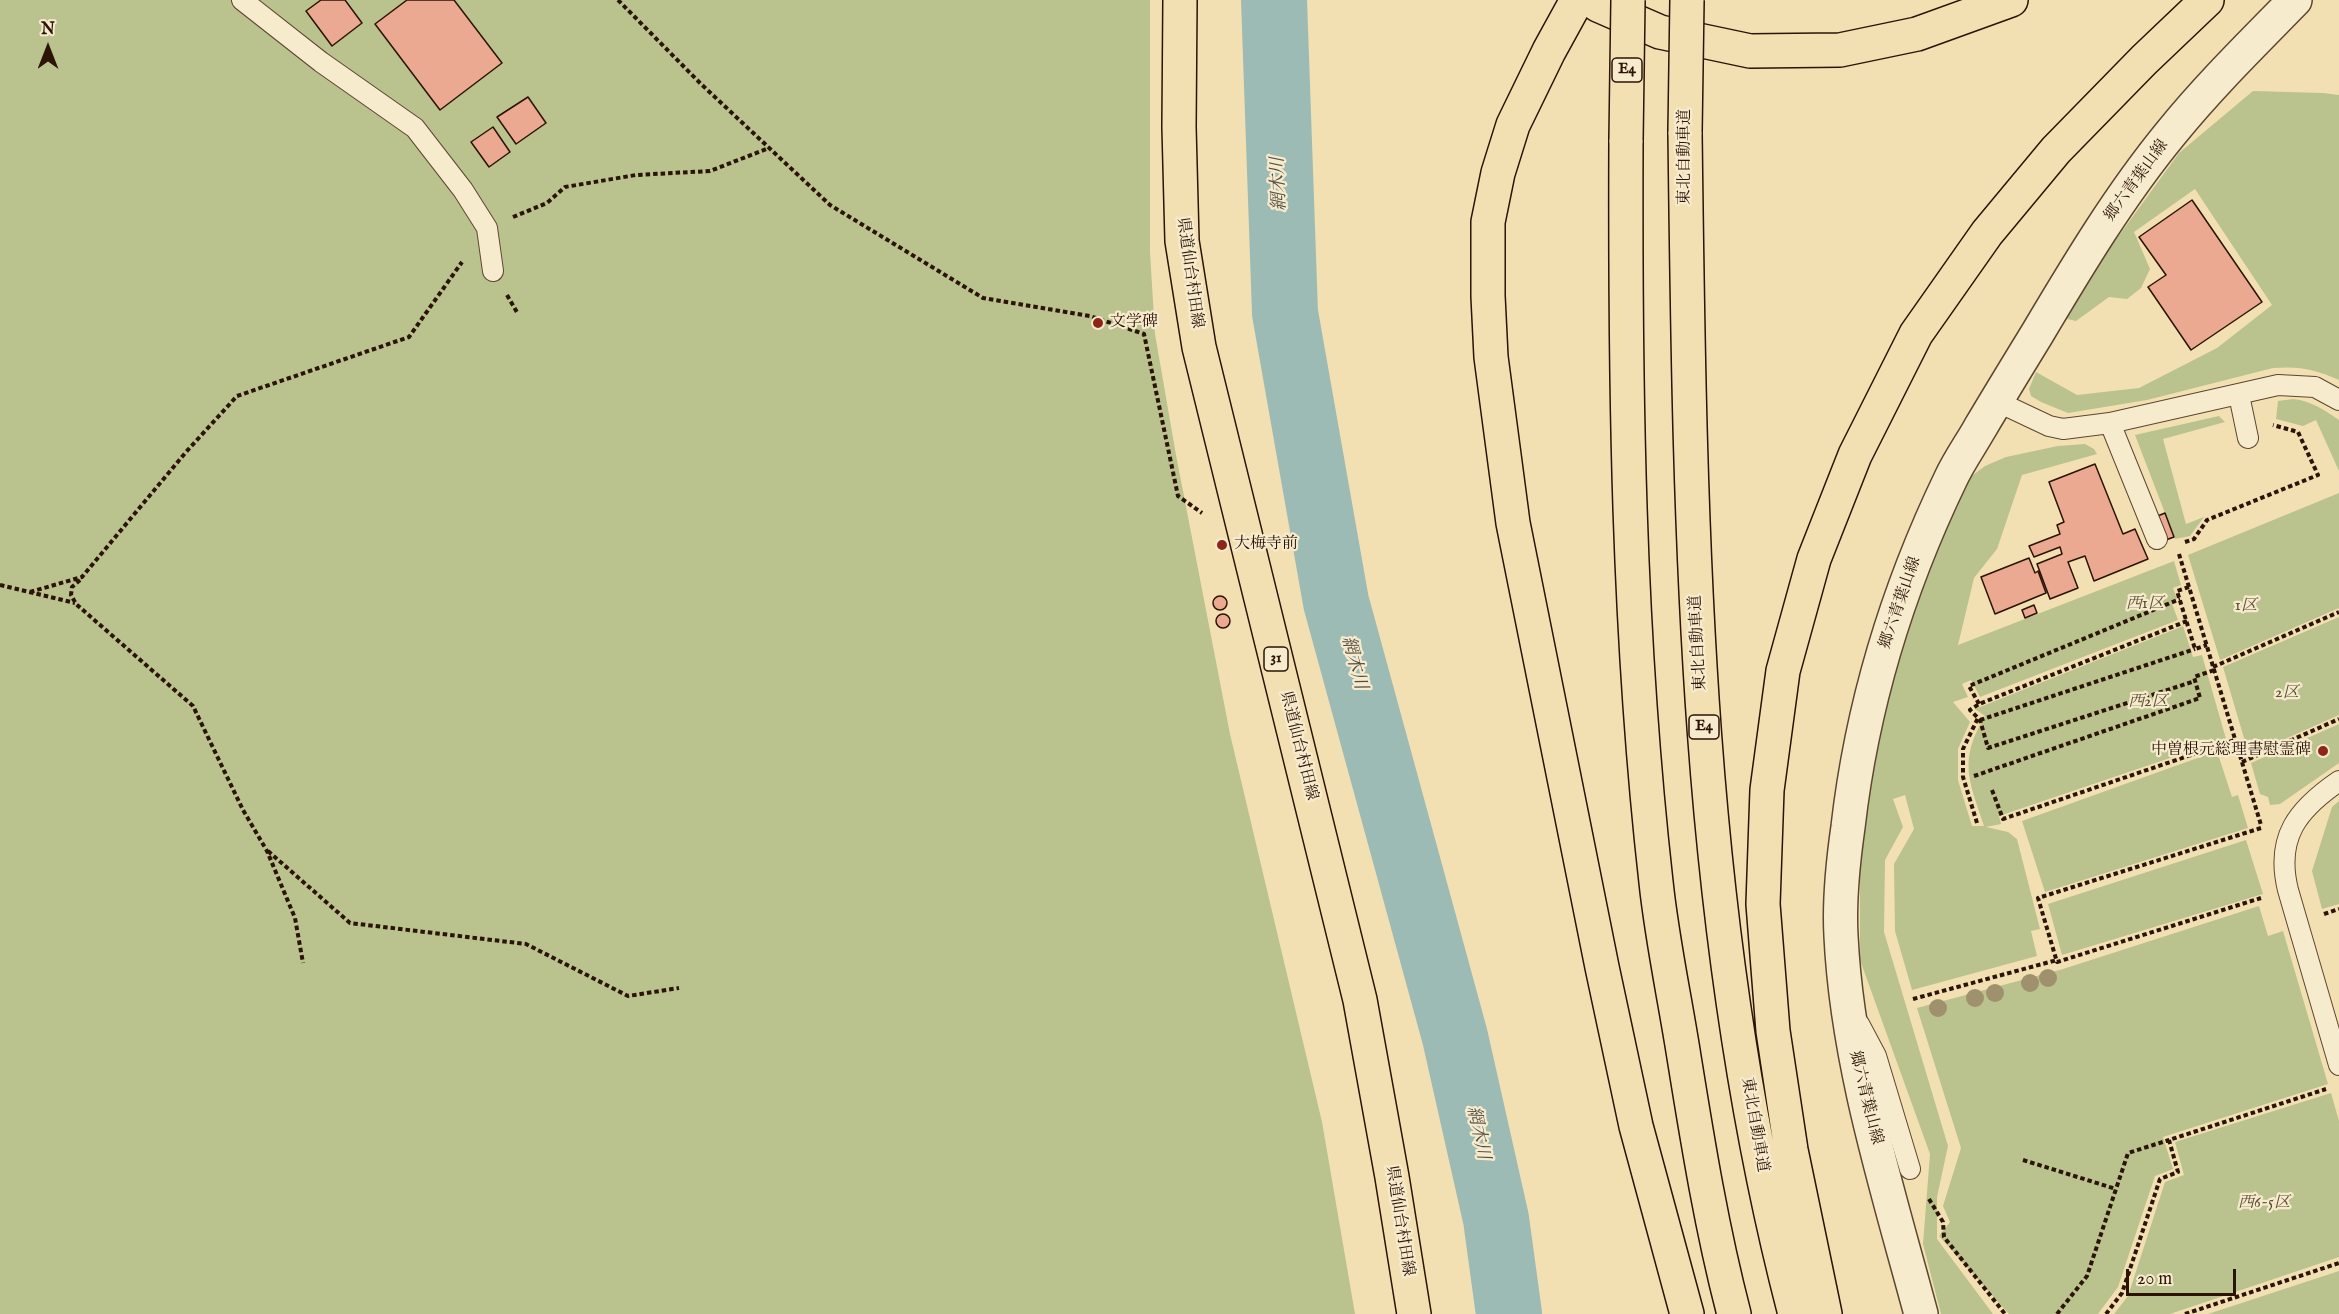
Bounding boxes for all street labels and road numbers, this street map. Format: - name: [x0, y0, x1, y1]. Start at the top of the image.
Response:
- road number: E4: [1612, 58, 1642, 82]
- street label: 東北自動車道: [1676, 109, 1696, 205]
- street label: 郷六青葉山線: [2101, 137, 2173, 225]
- street label: 県道仙台村田線: [1172, 216, 1206, 330]
- street label: 郷六青葉山線: [1876, 554, 1926, 652]
- street label: 東北自動車道: [1687, 595, 1711, 691]
- road number: 31: [1264, 647, 1288, 671]
- street label: 県道仙台村田線: [1275, 689, 1321, 803]
- road number: E4: [1689, 715, 1719, 739]
- street label: 郷六青葉山線: [1844, 1049, 1886, 1147]
- street label: 東北自動車道: [1736, 1076, 1772, 1174]
- street label: 県道仙台村田線: [1381, 1164, 1417, 1278]

